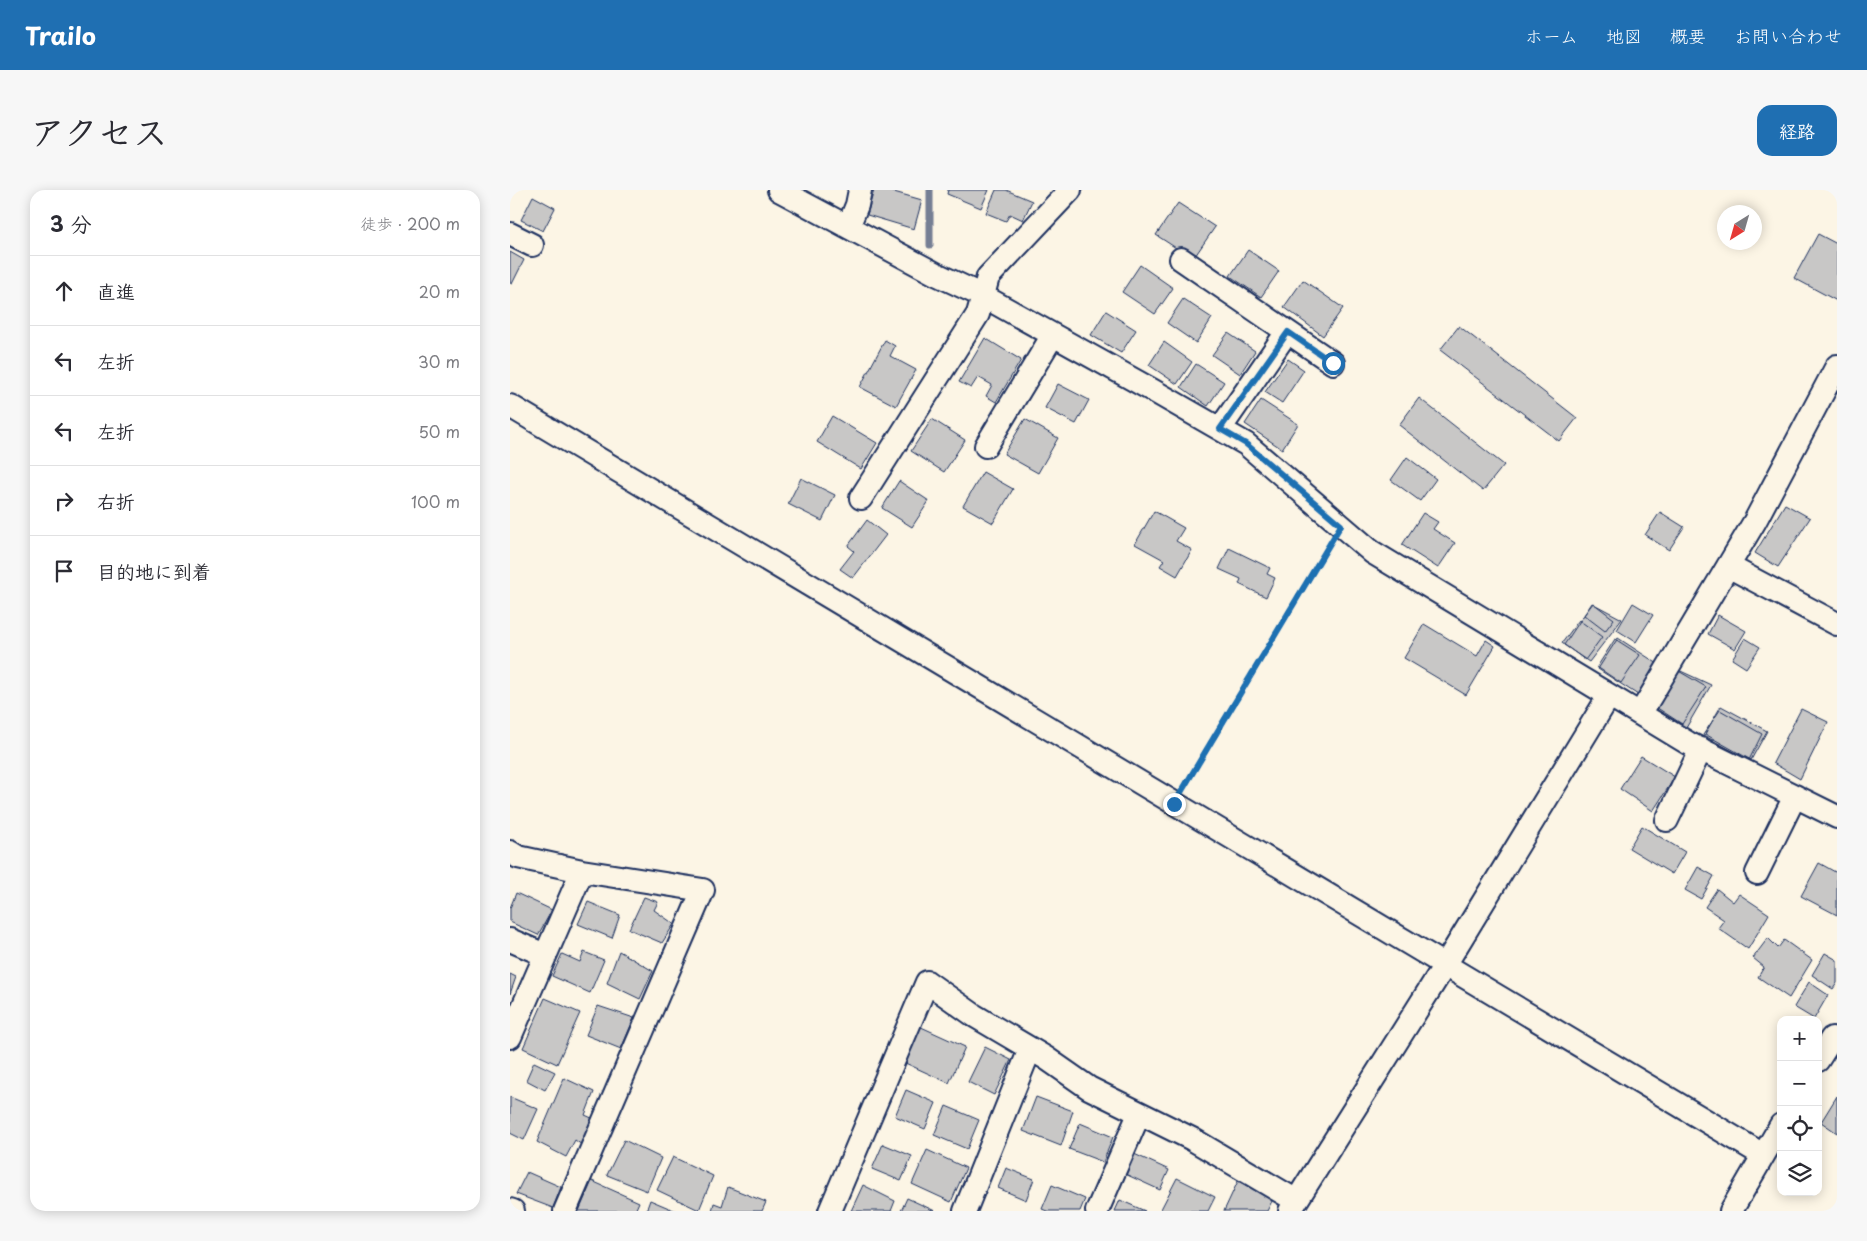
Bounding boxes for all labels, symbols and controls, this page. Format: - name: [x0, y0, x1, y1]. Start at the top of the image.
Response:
- text: Trailo: [25, 17, 96, 53]
- text: ホーム: [1525, 22, 1578, 49]
- text: 地図: [1606, 22, 1642, 49]
- text: 概要: [1670, 22, 1706, 49]
- text: お問い合わせ: [1734, 22, 1842, 49]
- text: アクセス: [30, 104, 168, 157]
- button: 経路: [1757, 105, 1837, 156]
- north arrow: [1717, 205, 1762, 250]
- text: 3 分: [50, 207, 92, 239]
- text: 徒歩 · 200 m: [361, 211, 460, 235]
- icon: ahead: [50, 277, 78, 305]
- text: 直進: [97, 277, 135, 305]
- text: 20 m: [419, 279, 460, 303]
- icon: left: [50, 347, 78, 375]
- text: 左折: [97, 347, 135, 375]
- text: 30 m: [418, 349, 460, 373]
- route start: [1322, 352, 1345, 375]
- icon: left: [50, 417, 78, 445]
- text: 左折: [97, 417, 135, 445]
- text: 50 m: [419, 419, 460, 443]
- icon: right: [50, 487, 78, 515]
- text: 右折: [97, 487, 135, 515]
- text: 100 m: [411, 489, 460, 513]
- icon: arrive: [50, 557, 78, 585]
- text: 目的地に到着: [97, 557, 211, 585]
- route end: [1163, 793, 1186, 816]
- map controls: [1777, 1016, 1822, 1196]
- button: +: [1777, 1016, 1822, 1061]
- button: −: [1777, 1061, 1822, 1106]
- button: locate: [1777, 1106, 1822, 1151]
- button: layers: [1777, 1151, 1822, 1196]

